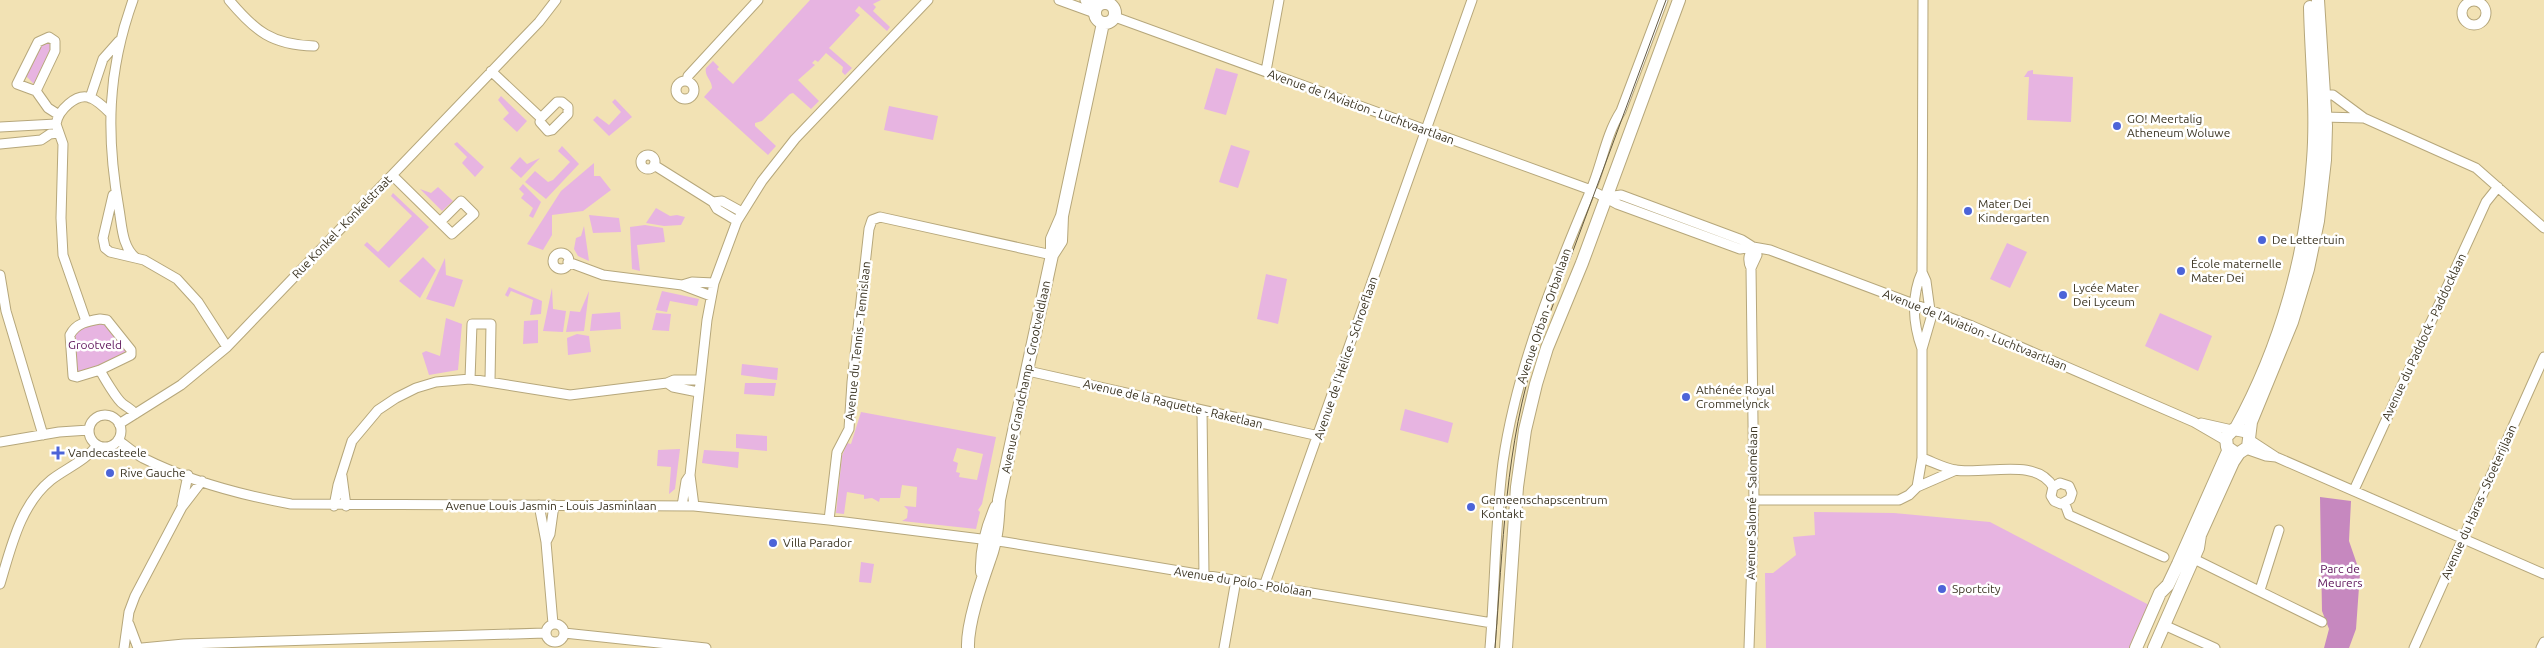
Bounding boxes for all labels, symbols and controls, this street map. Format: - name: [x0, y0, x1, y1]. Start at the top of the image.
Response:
- street label: Avenue de l'Aviation - Luchtvaartlaan: [1266, 67, 1456, 146]
- place label: GO! Meertalig Atheneum Woluwe: [2127, 112, 2230, 139]
- marker: GO! Meertalig Atheneum Woluwe: [2111, 120, 2123, 132]
- street label: Rue Konkel - Konkelstraat: [289, 172, 394, 281]
- place label: Mater Dei Kindergarten: [1978, 197, 2049, 224]
- marker: Mater Dei Kindergarten: [1962, 205, 1974, 217]
- place label: De Lettertuin: [2272, 233, 2345, 246]
- marker: De Lettertuin: [2256, 234, 2268, 246]
- street label: Avenue Orban - Orbanlaan: [1514, 246, 1573, 385]
- street label: Avenue du Paddock - Paddocklaan: [2379, 251, 2468, 422]
- place label: École maternelle Mater Dei: [2191, 257, 2282, 284]
- street label: Avenue du Tennis - Tennislaan: [843, 261, 872, 421]
- marker: École maternelle Mater Dei: [2175, 265, 2187, 277]
- street label: Avenue de l'Hélice - Schroeflaan: [1311, 275, 1380, 441]
- street label: Avenue Grandchamp - Grootveldlaan: [999, 279, 1052, 475]
- place label: Lycée Mater Dei Lyceum: [2073, 281, 2139, 308]
- street label: Avenue de l'Aviation - Luchtvaartlaan: [1881, 286, 2069, 373]
- marker: Lycée Mater Dei Lyceum: [2057, 289, 2069, 301]
- park label: Grootveld: [68, 338, 122, 351]
- street label: Avenue de la Raquette - Raketlaan: [1082, 376, 1264, 431]
- place label: Athénée Royal Crommelynck: [1696, 383, 1774, 410]
- marker: Athénée Royal Crommelynck: [1680, 391, 1692, 403]
- street label: Avenue du Haras - Stoeterijlaan: [2438, 422, 2519, 581]
- street label: Avenue Salomé - Salomélaan: [1744, 426, 1759, 580]
- place label: Vandecasteele: [68, 446, 147, 459]
- marker: Vandecasteele: [52, 447, 64, 459]
- place label: Rive Gauche: [120, 466, 186, 479]
- marker: Rive Gauche: [104, 467, 116, 479]
- place label: Gemeenschapscentrum Kontakt: [1481, 493, 1608, 520]
- street label: Avenue Louis Jasmin - Louis Jasminlaan: [445, 499, 657, 512]
- marker: Gemeenschapscentrum Kontakt: [1465, 501, 1477, 513]
- place label: Villa Parador: [783, 536, 852, 549]
- marker: Villa Parador: [767, 537, 779, 549]
- park label: Parc de Meurers: [2318, 562, 2362, 589]
- street label: Avenue du Polo - Pololaan: [1173, 564, 1313, 599]
- place label: Sportcity: [1952, 582, 2001, 595]
- marker: Sportcity: [1936, 583, 1948, 595]

